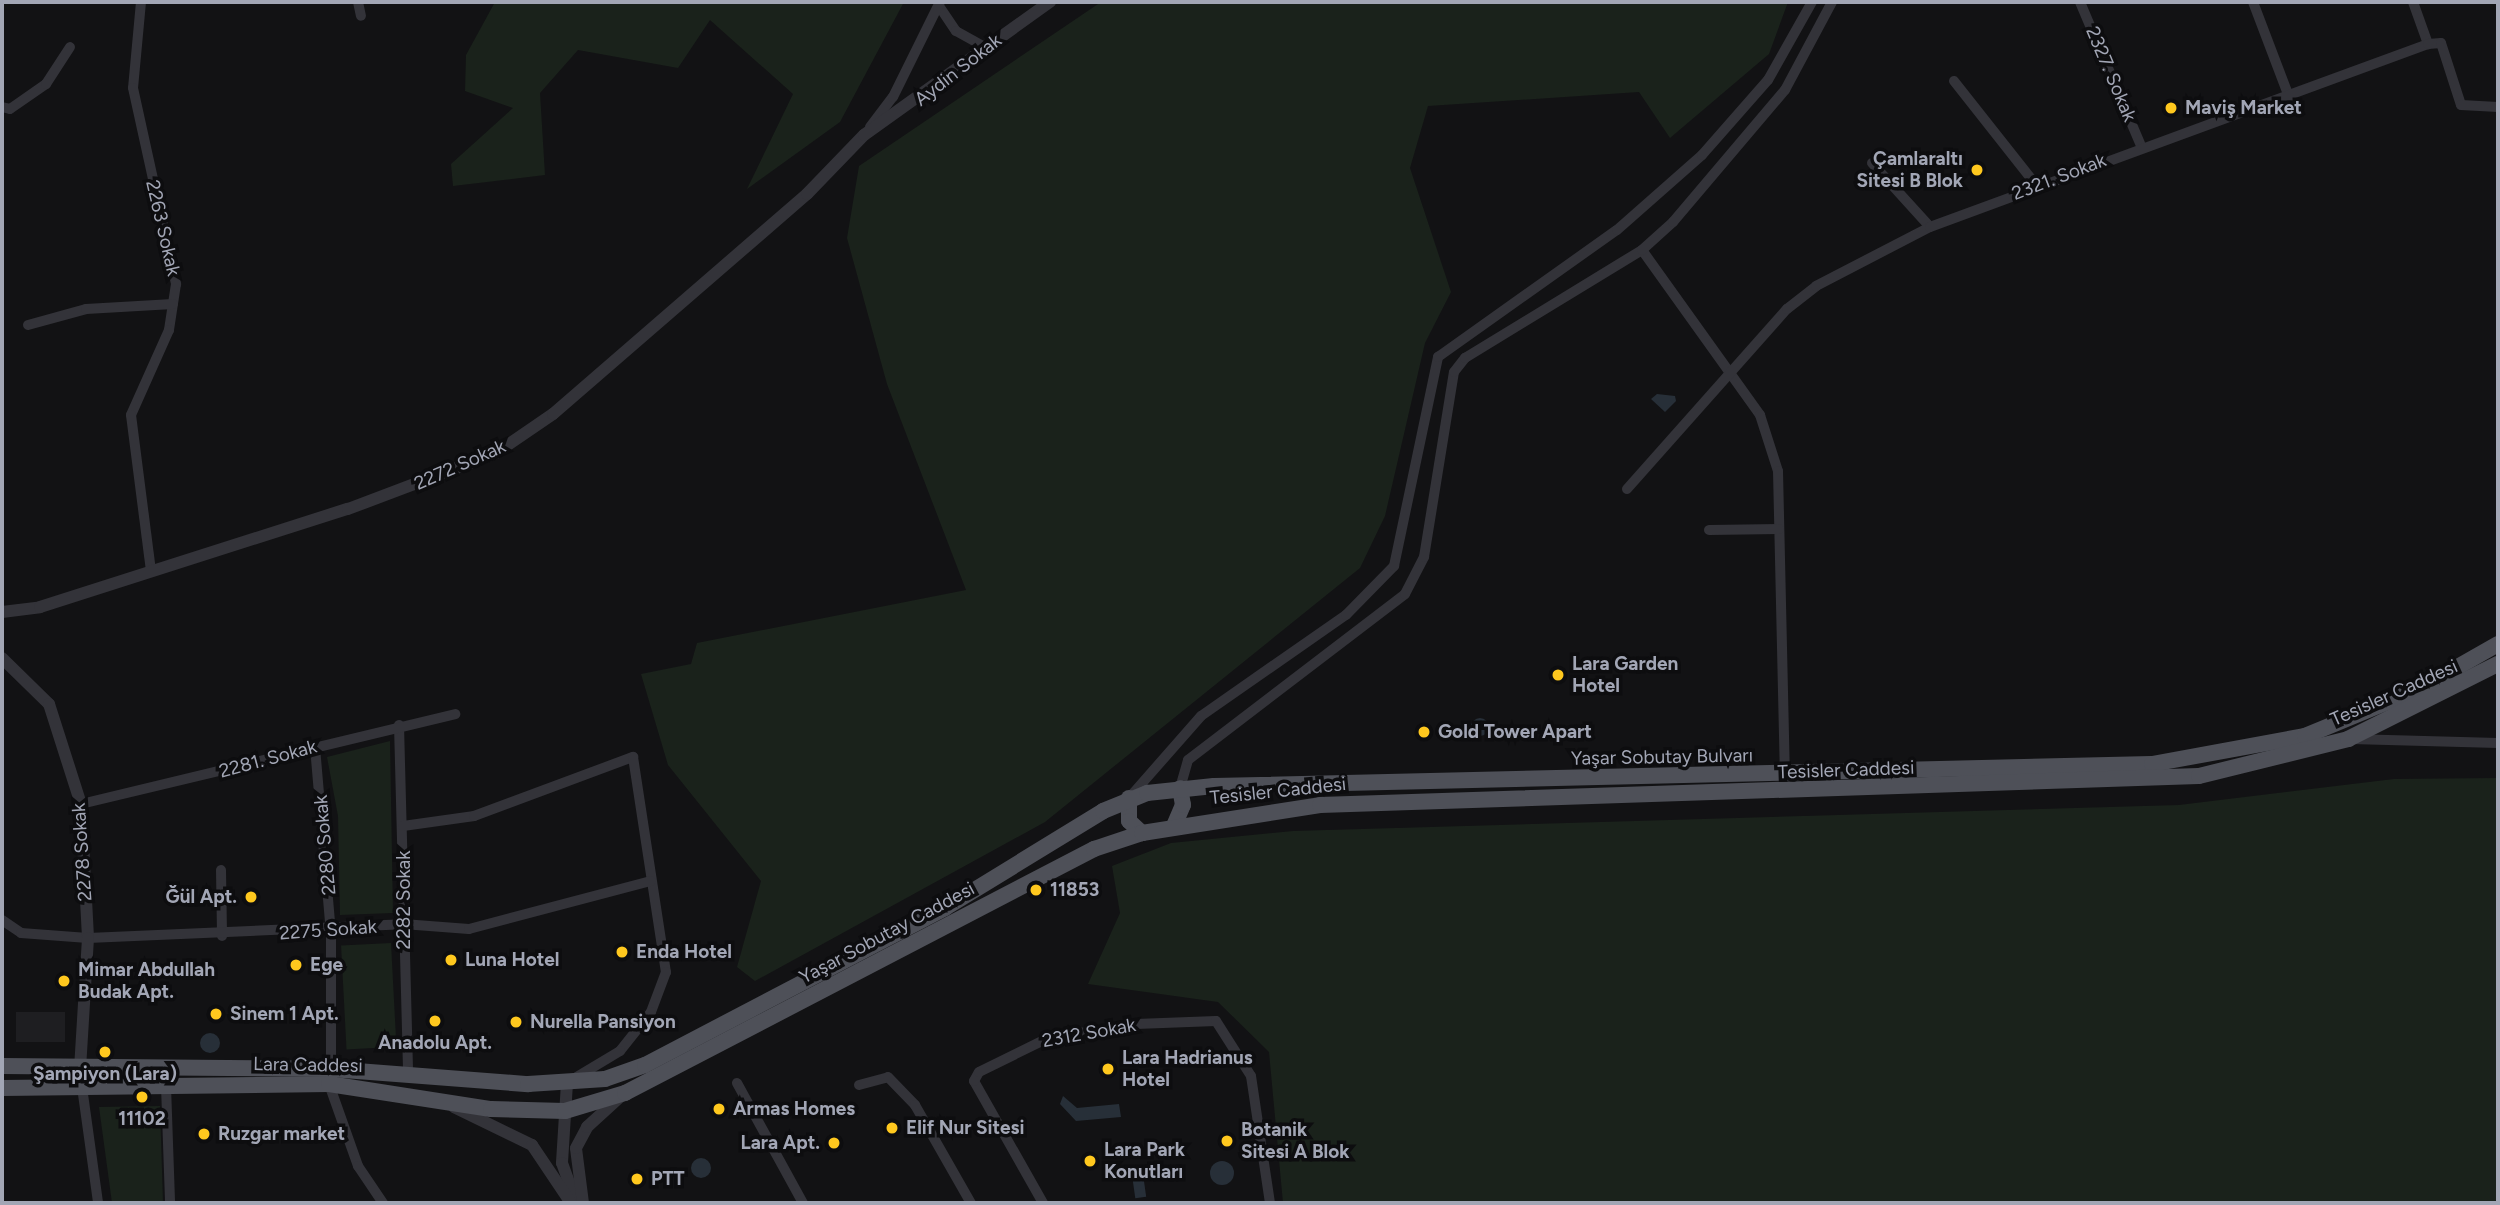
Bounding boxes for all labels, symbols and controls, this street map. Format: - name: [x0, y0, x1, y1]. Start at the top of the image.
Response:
- street label: 2327. Sokak: [2081, 23, 2141, 125]
- street label: Aydin Sokak: [910, 29, 1006, 111]
- place label: Maviş Market: [2185, 97, 2302, 119]
- marker: Maviş Market: [2163, 100, 2179, 116]
- place label: Çamlaraltı Sitesi B Blok: [1856, 148, 1963, 192]
- street label: 2321. Sokak: [2009, 149, 2109, 205]
- marker: Çamlaraltı Sitesi B Blok: [1969, 162, 1985, 178]
- street label: 2263 Sokak: [141, 178, 185, 278]
- street label: 2272 Sokak: [411, 435, 509, 495]
- place label: Lara Garden Hotel: [1572, 653, 1678, 697]
- street label: Tesisler Caddesi: [2327, 655, 2461, 731]
- marker: Lara Garden Hotel: [1550, 667, 1566, 683]
- place label: Gold Tower Apart: [1438, 721, 1592, 743]
- marker: Gold Tower Apart: [1416, 724, 1432, 740]
- street label: 2281. Sokak: [217, 735, 319, 783]
- street label: Yaşar Sobutay Bulvarı: [1571, 744, 1753, 770]
- street label: Tesisler Caddesi: [1777, 756, 1915, 784]
- street label: Tesisler Caddesi: [1209, 773, 1347, 809]
- street label: 2280 Sokak: [309, 794, 341, 896]
- street label: 2278 Sokak: [67, 802, 97, 902]
- street label: 2282 Sokak: [393, 851, 415, 949]
- street label: Yaşar Sobutay Caddesi: [796, 877, 978, 989]
- place label: 11853: [1050, 879, 1099, 901]
- marker: 11853: [1028, 882, 1044, 898]
- place label: Ğül Apt.: [166, 886, 237, 908]
- marker: Ğül Apt.: [243, 889, 259, 905]
- street label: 2275 Sokak: [278, 915, 378, 945]
- place label: Enda Hotel: [636, 941, 732, 963]
- marker: Enda Hotel: [614, 944, 630, 960]
- place label: Luna Hotel: [465, 949, 559, 971]
- marker: Luna Hotel: [443, 952, 459, 968]
- place label: Ege: [310, 954, 343, 976]
- marker: Ege: [288, 957, 304, 973]
- place label: Mimar Abdullah Budak Apt.: [78, 959, 215, 1003]
- marker: Mimar Abdullah Budak Apt.: [56, 973, 72, 989]
- place label: Sinem 1 Apt.: [230, 1003, 339, 1025]
- marker: Sinem 1 Apt.: [208, 1006, 224, 1022]
- place label: Nurella Pansiyon: [530, 1011, 676, 1033]
- marker: Anadolu Apt.: [427, 1013, 443, 1029]
- marker: Nurella Pansiyon: [508, 1014, 524, 1030]
- street label: 2312 Sokak: [1040, 1014, 1138, 1052]
- place label: Anadolu Apt.: [378, 1032, 492, 1054]
- marker: Şampiyon (Lara): [97, 1044, 113, 1060]
- place label: Lara Hadrianus Hotel: [1122, 1047, 1253, 1091]
- street label: Lara Caddesi: [253, 1053, 363, 1077]
- marker: Lara Hadrianus Hotel: [1100, 1061, 1116, 1077]
- place label: Şampiyon (Lara): [33, 1063, 177, 1085]
- marker: 11102: [134, 1089, 150, 1105]
- place label: Armas Homes: [733, 1098, 855, 1120]
- marker: Armas Homes: [711, 1101, 727, 1117]
- place label: 11102: [118, 1108, 166, 1130]
- place label: Elif Nur Sitesi: [906, 1117, 1024, 1139]
- place label: Botanik Sitesi A Blok: [1241, 1119, 1350, 1163]
- marker: Elif Nur Sitesi: [884, 1120, 900, 1136]
- place label: Ruzgar market: [218, 1123, 345, 1145]
- marker: Ruzgar market: [196, 1126, 212, 1142]
- place label: Lara Apt.: [740, 1132, 820, 1154]
- marker: Botanik Sitesi A Blok: [1219, 1133, 1235, 1149]
- marker: Lara Apt.: [826, 1135, 842, 1151]
- place label: Lara Park Konutları: [1104, 1139, 1185, 1183]
- marker: Lara Park Konutları: [1082, 1153, 1098, 1169]
- place label: PTT: [651, 1168, 685, 1190]
- marker: PTT: [629, 1171, 645, 1187]

